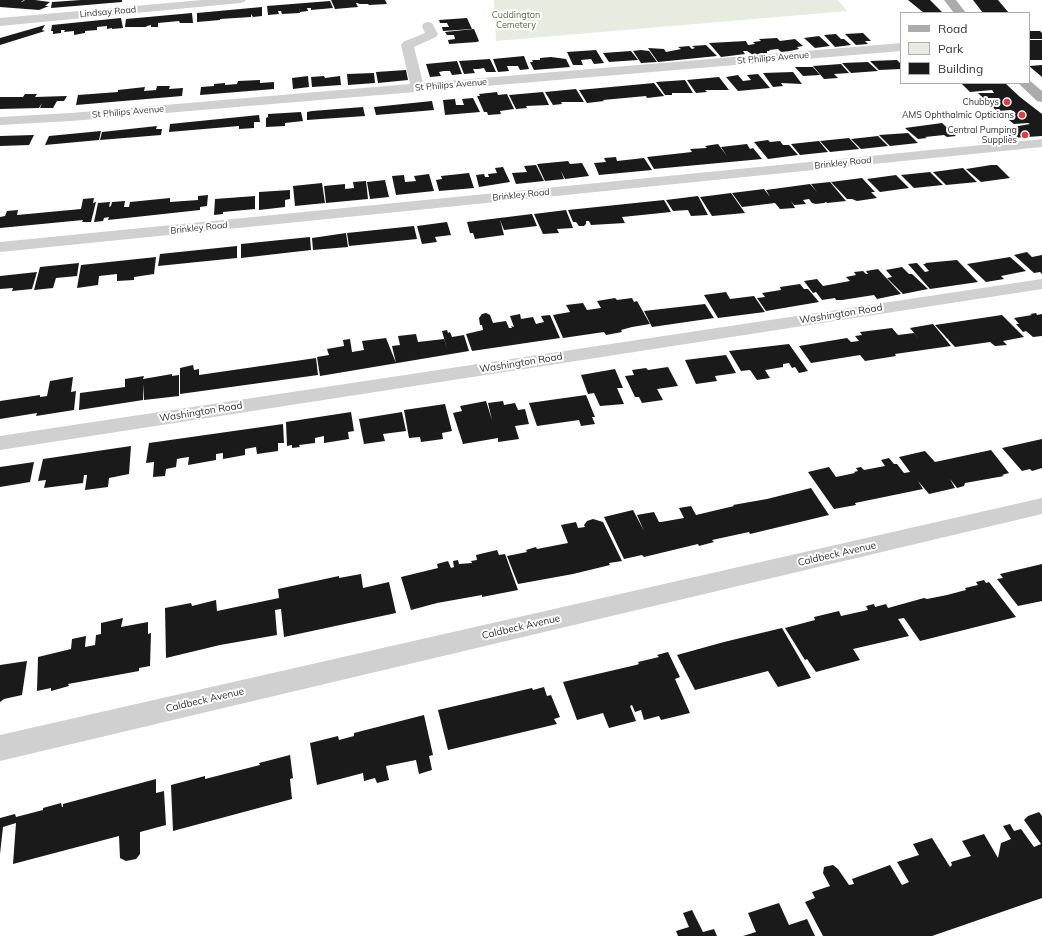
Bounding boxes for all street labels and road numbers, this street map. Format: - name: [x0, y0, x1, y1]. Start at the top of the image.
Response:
- street label: Lindsay Road: [79, 4, 137, 20]
- street label: St Philips Avenue: [737, 49, 809, 67]
- street label: St Philips Avenue: [415, 76, 487, 94]
- street label: St Philips Avenue: [92, 103, 164, 121]
- street label: Brinkley Road: [814, 155, 872, 171]
- street label: Brinkley Road: [492, 187, 550, 203]
- street label: Brinkley Road: [170, 220, 228, 236]
- street label: Washington Road: [799, 302, 883, 326]
- street label: Washington Road: [479, 351, 563, 375]
- street label: Washington Road: [159, 400, 243, 424]
- street label: Caldbeck Avenue: [797, 539, 877, 569]
- street label: Caldbeck Avenue: [481, 612, 561, 642]
- street label: Caldbeck Avenue: [165, 685, 245, 715]

